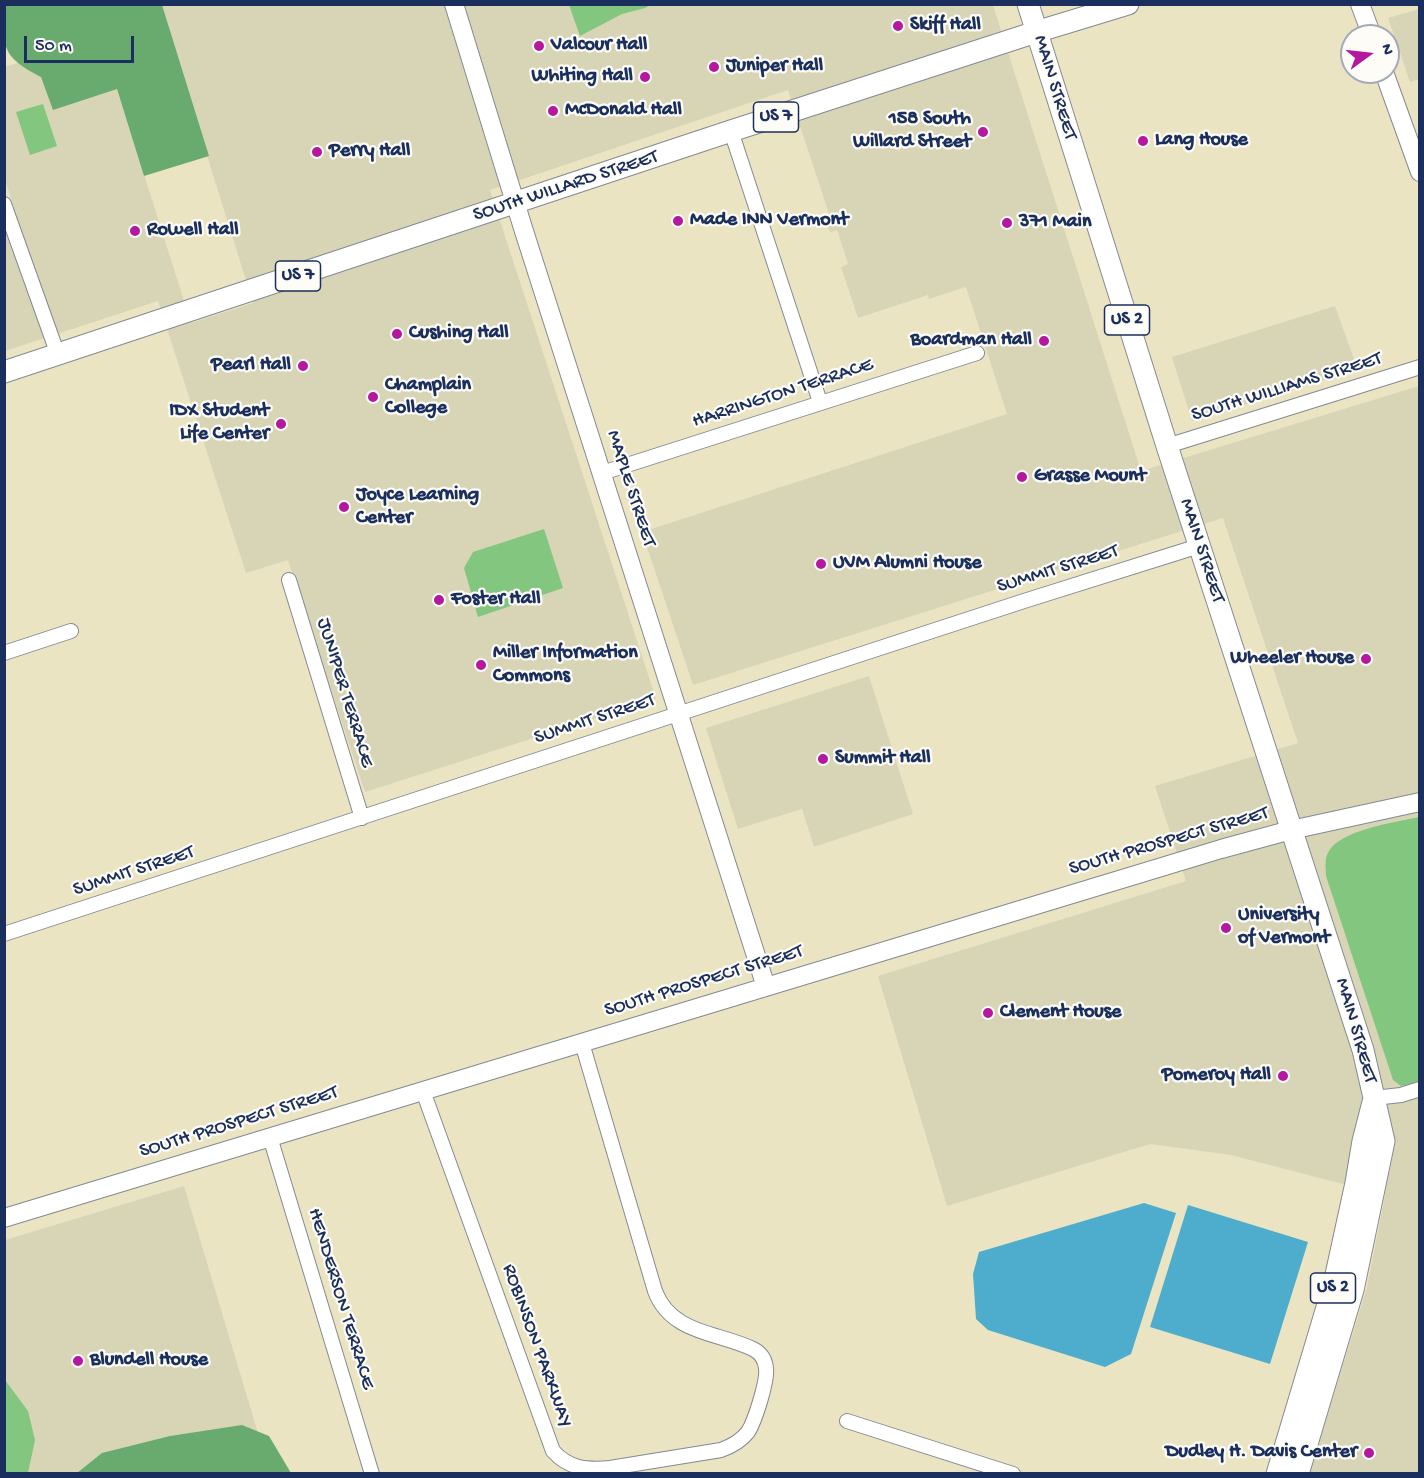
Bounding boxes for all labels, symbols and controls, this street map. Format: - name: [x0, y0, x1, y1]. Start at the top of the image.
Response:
- place label: Skiff Hall: [910, 14, 981, 38]
- marker: Skiff Hall: [891, 19, 905, 33]
- scale bar: [27, 24, 136, 62]
- north arrow: [1340, 24, 1400, 84]
- street label: MAIN STREET: [1027, 33, 1081, 143]
- place label: Valcour Hall: [551, 34, 647, 58]
- text: 50 m: [35, 36, 72, 57]
- marker: Valcour Hall: [532, 39, 546, 53]
- text: N: [1375, 42, 1396, 57]
- place label: Juniper Hall: [726, 55, 823, 79]
- marker: Juniper Hall: [707, 60, 721, 74]
- place label: Whiting Hall: [531, 65, 633, 89]
- marker: Whiting Hall: [638, 70, 652, 84]
- place label: McDonald Hall: [565, 99, 682, 123]
- road number: US 7: [754, 102, 798, 132]
- marker: McDonald Hall: [546, 104, 560, 118]
- place label: 158 South Willard Street: [853, 108, 971, 155]
- marker: 158 South Willard Street: [976, 125, 990, 139]
- place label: Lang House: [1155, 129, 1248, 153]
- marker: Lang House: [1136, 134, 1150, 148]
- place label: Perry Hall: [329, 140, 410, 164]
- marker: Perry Hall: [310, 145, 324, 159]
- street label: SOUTH WILLARD STREET: [470, 146, 662, 228]
- place label: Made INN Vermont: [690, 209, 848, 233]
- place label: 371 Main: [1019, 211, 1091, 235]
- marker: Made INN Vermont: [671, 214, 685, 228]
- marker: 371 Main: [1000, 216, 1014, 230]
- place label: Rowell Hall: [147, 219, 239, 243]
- marker: Rowell Hall: [128, 224, 142, 238]
- road number: US 7: [276, 261, 320, 291]
- road number: US 2: [1104, 305, 1150, 335]
- place label: Cushing Hall: [409, 322, 509, 346]
- marker: Cushing Hall: [390, 327, 404, 341]
- place label: Boardman Hall: [911, 329, 1032, 353]
- marker: Boardman Hall: [1037, 334, 1051, 348]
- street label: SOUTH WILLIAMS STREET: [1189, 348, 1385, 428]
- street label: HARRINGTON TERRACE: [690, 353, 876, 435]
- place label: Pearl Hall: [211, 354, 291, 378]
- marker: Pearl Hall: [296, 359, 310, 373]
- place label: Champlain College: [385, 374, 471, 421]
- marker: Champlain College: [366, 390, 380, 404]
- place label: IDX Student Life Center: [169, 400, 269, 447]
- marker: IDX Student Life Center: [274, 417, 288, 431]
- street label: MAPLE STREET: [600, 428, 660, 550]
- place label: Grasse Mount: [1034, 465, 1146, 489]
- marker: Grasse Mount: [1015, 470, 1029, 484]
- place label: Joyce Learning Center: [356, 484, 479, 531]
- street label: MAIN STREET: [1173, 496, 1229, 606]
- marker: Joyce Learning Center: [337, 500, 351, 514]
- street label: SUMMIT STREET: [994, 540, 1122, 600]
- place label: UVM Alumni House: [833, 552, 982, 576]
- marker: UVM Alumni House: [814, 557, 828, 571]
- place label: Foster Hall: [451, 588, 541, 612]
- marker: Foster Hall: [432, 593, 446, 607]
- street label: JUNIPER TERRACE: [310, 615, 378, 771]
- place label: Miller Information Commons: [493, 642, 638, 689]
- place label: Wheeler House: [1230, 647, 1354, 671]
- marker: Wheeler House: [1359, 652, 1373, 666]
- marker: Miller Information Commons: [474, 658, 488, 672]
- street label: SUMMIT STREET: [531, 689, 659, 751]
- place label: Summit Hall: [835, 747, 931, 771]
- marker: Summit Hall: [816, 752, 830, 766]
- street label: SOUTH PROSPECT STREET: [1067, 802, 1271, 882]
- street label: SUMMIT STREET: [70, 841, 198, 903]
- place label: University of Vermont: [1238, 904, 1330, 951]
- marker: University of Vermont: [1219, 921, 1233, 935]
- street label: SOUTH PROSPECT STREET: [602, 940, 806, 1024]
- street label: MAIN STREET: [1329, 976, 1381, 1086]
- place label: Clement House: [1000, 1001, 1121, 1025]
- marker: Clement House: [981, 1006, 995, 1020]
- place label: Pomeroy Hall: [1162, 1064, 1271, 1088]
- marker: Pomeroy Hall: [1276, 1069, 1290, 1083]
- street label: SOUTH PROSPECT STREET: [137, 1081, 341, 1165]
- street label: HENDERSON TERRACE: [301, 1205, 379, 1393]
- street label: ROBINSON PARKWAY: [495, 1261, 577, 1431]
- road number: US 2: [1310, 1273, 1356, 1303]
- place label: Blundell House: [90, 1349, 208, 1373]
- marker: Blundell House: [71, 1354, 85, 1368]
- place label: Dudley H. Davis Center: [1165, 1441, 1357, 1465]
- marker: Dudley H. Davis Center: [1362, 1446, 1376, 1460]

